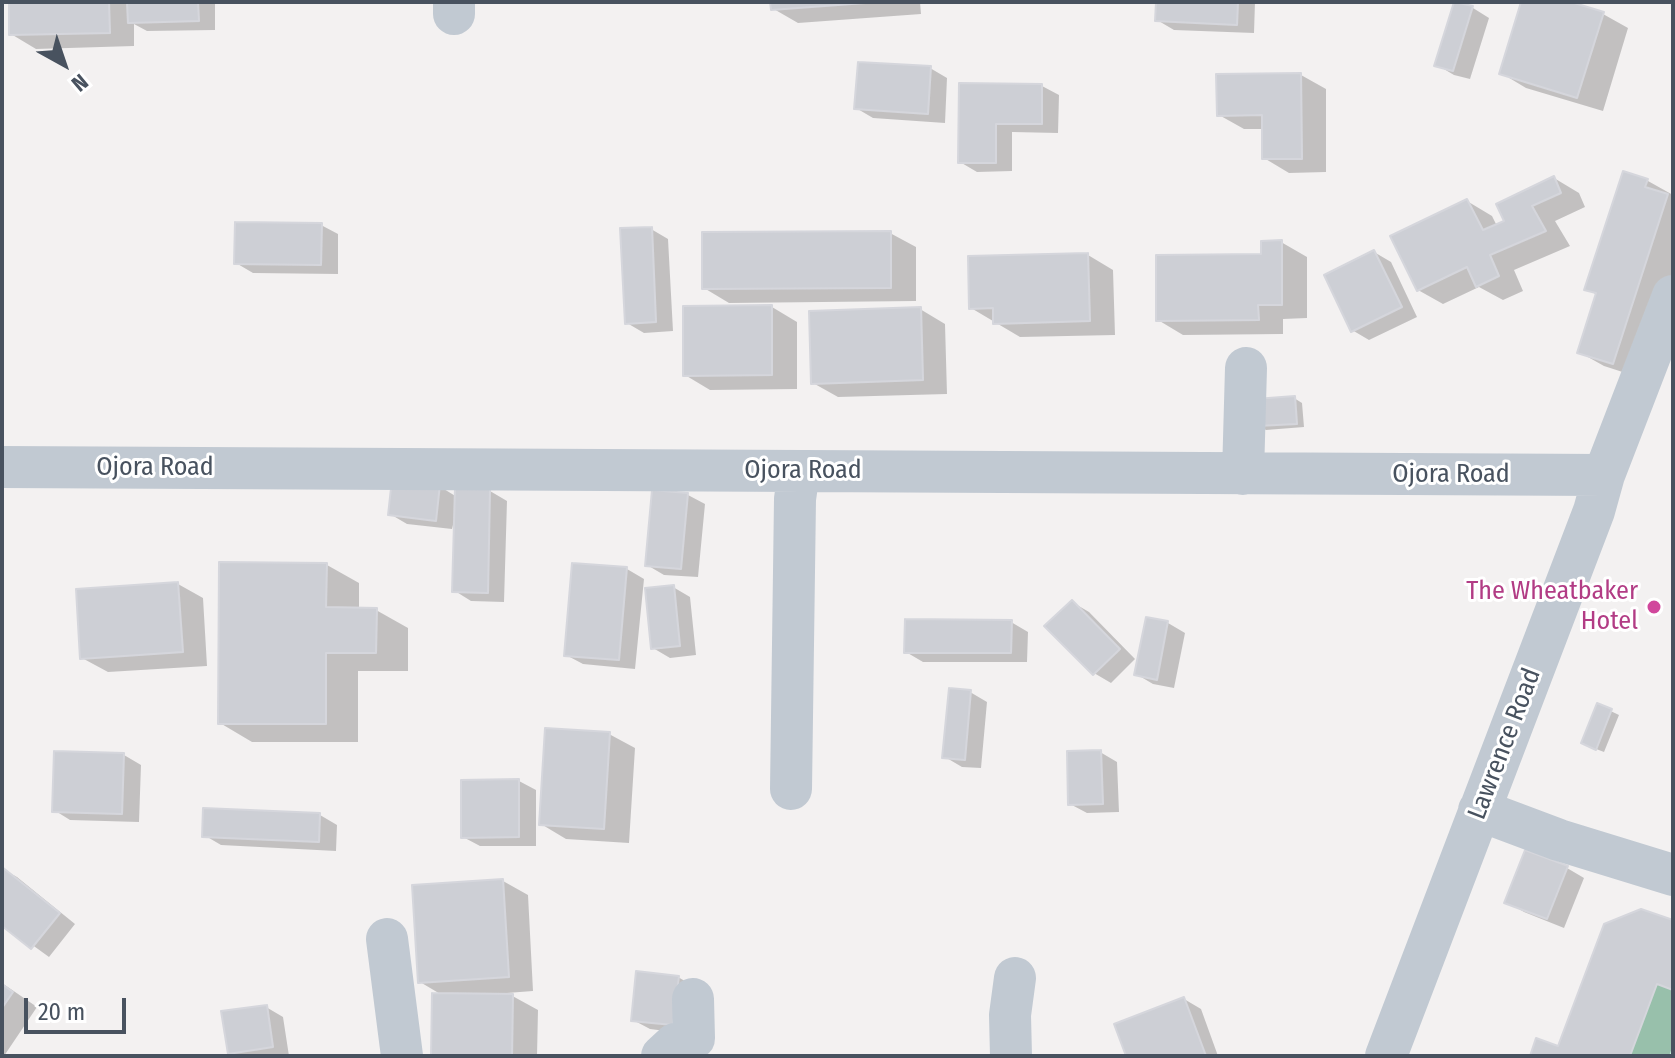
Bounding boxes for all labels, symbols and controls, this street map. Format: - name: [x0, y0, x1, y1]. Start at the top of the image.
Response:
- north arrow: [24, 24, 104, 104]
- text: N: [66, 68, 93, 97]
- street label: Ojora Road: [96, 452, 214, 484]
- street label: Ojora Road: [744, 455, 862, 487]
- street label: Ojora Road: [1392, 459, 1510, 491]
- place label: The Wheatbaker Hotel: [1466, 576, 1638, 638]
- marker: The Wheatbaker Hotel: [1645, 598, 1663, 616]
- street label: Lawrence Road: [1462, 664, 1548, 824]
- scale bar: [28, 982, 130, 1032]
- text: 20 m: [38, 998, 85, 1026]

